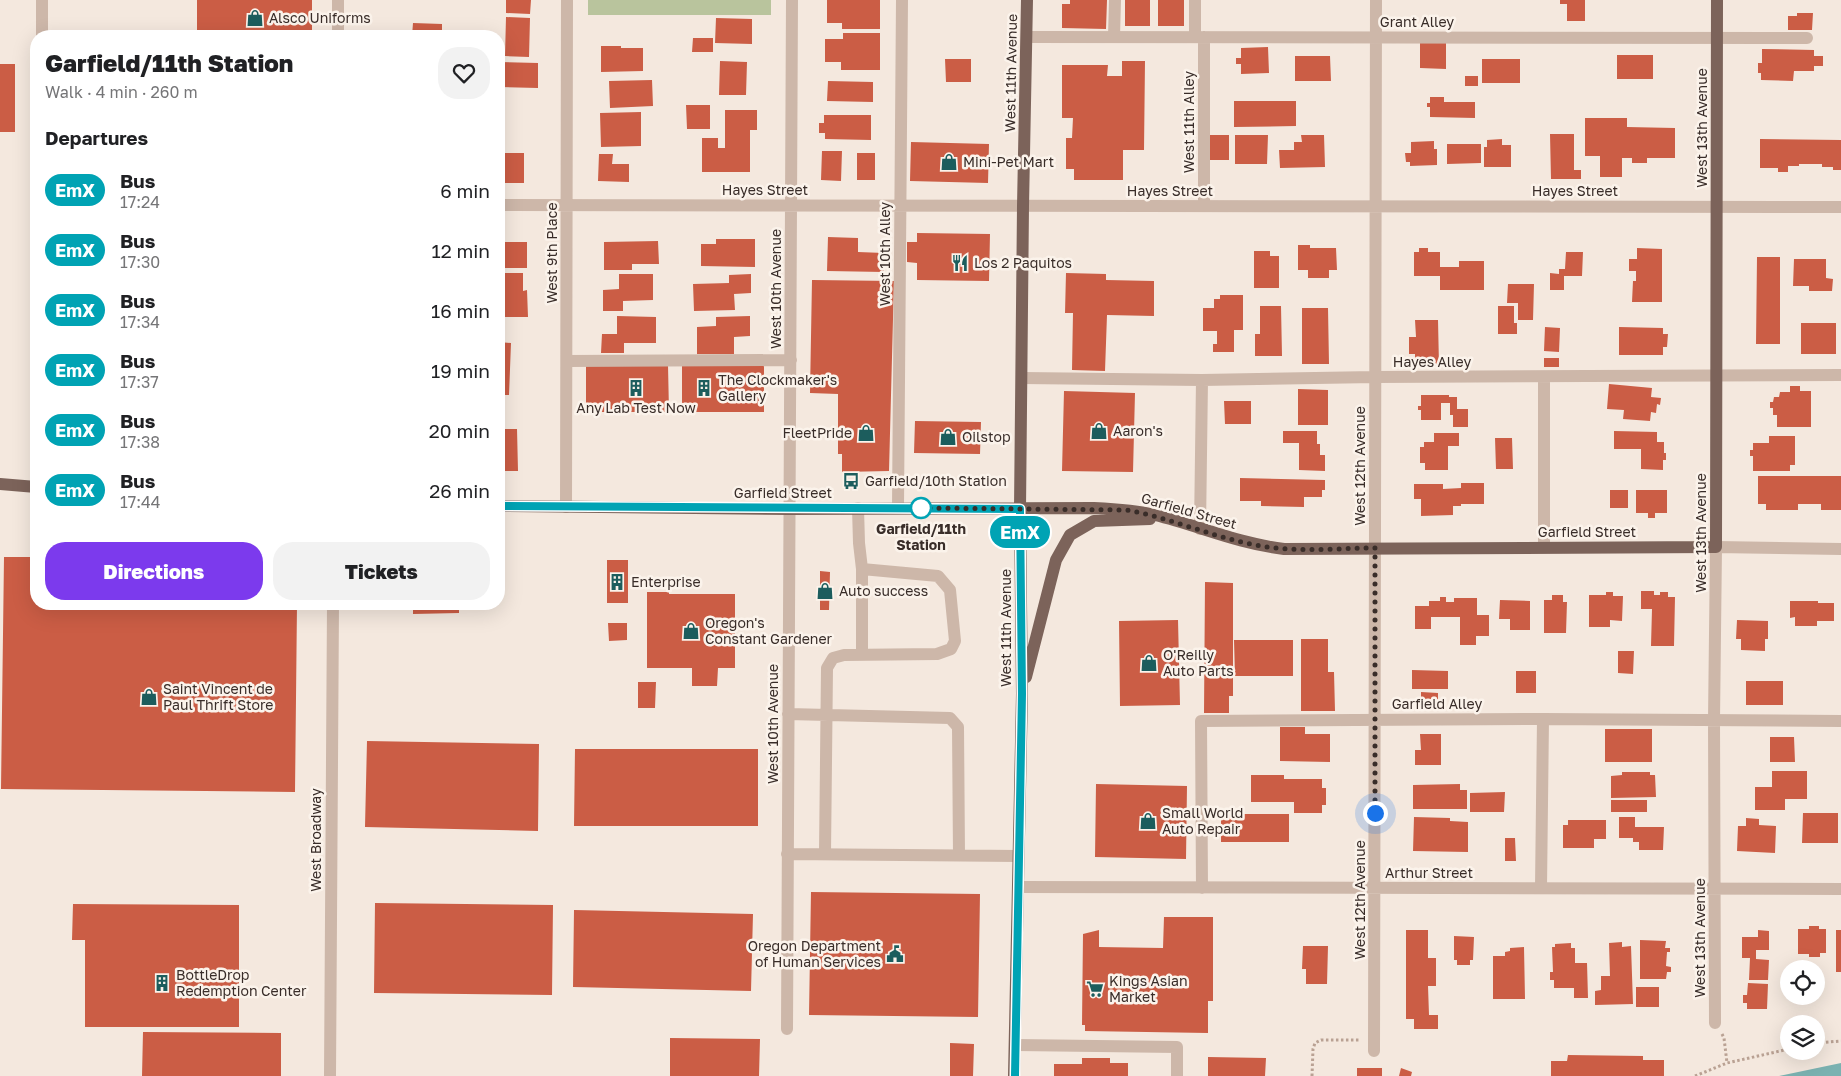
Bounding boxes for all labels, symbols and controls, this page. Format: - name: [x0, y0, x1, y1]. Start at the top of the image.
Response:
- shop icon: Alsco Uniforms: [245, 8, 265, 28]
- place label: Alsco Uniforms: [269, 9, 371, 26]
- street label: Grant Alley: [1380, 13, 1454, 30]
- street label: West 11th Avenue: [1001, 14, 1020, 132]
- button: heart: [438, 47, 490, 99]
- text: Garfield/11th Station: [45, 48, 293, 77]
- street label: West 13th Avenue: [1693, 68, 1710, 188]
- street label: West 11th Alley: [1180, 71, 1197, 173]
- text: Walk · 4 min · 260 m: [45, 82, 198, 102]
- text: Departures: [45, 126, 148, 149]
- shop icon: Mini-Pet Mart: [939, 152, 959, 172]
- place label: Mini-Pet Mart: [963, 153, 1054, 170]
- text: Bus: [120, 169, 155, 192]
- text: EmX: [55, 179, 95, 201]
- text: 6 min: [440, 179, 490, 202]
- street label: Hayes Street: [722, 181, 808, 198]
- street label: Hayes Street: [1127, 182, 1213, 199]
- street label: Hayes Street: [1532, 182, 1618, 199]
- text: 17:24: [120, 192, 160, 212]
- street label: West 9th Place: [543, 202, 560, 304]
- street label: West 10th Alley: [876, 202, 893, 306]
- text: Bus: [120, 229, 155, 252]
- street label: West 10th Avenue: [767, 229, 784, 349]
- text: EmX: [55, 239, 95, 261]
- text: 12 min: [431, 239, 490, 262]
- text: 17:30: [120, 252, 160, 272]
- restaurant icon: Los 2 Paquitos: [950, 253, 970, 273]
- place label: Los 2 Paquitos: [974, 254, 1072, 271]
- text: Bus: [120, 289, 155, 312]
- text: EmX: [55, 299, 95, 321]
- text: 16 min: [431, 299, 490, 322]
- text: 17:34: [120, 312, 160, 332]
- text: Bus: [120, 349, 155, 372]
- street label: Hayes Alley: [1393, 353, 1471, 370]
- text: EmX: [55, 359, 95, 381]
- text: 19 min: [431, 359, 490, 382]
- place label: The Clockmaker's Gallery: [718, 371, 837, 404]
- text: 17:37: [120, 372, 159, 392]
- building icon: Any Lab Test Now: [626, 378, 646, 398]
- building icon: The Clockmaker's Gallery: [694, 378, 714, 398]
- place label: Any Lab Test Now: [576, 399, 696, 416]
- street label: West 12th Avenue: [1351, 406, 1368, 526]
- text: Bus: [120, 409, 155, 432]
- text: EmX: [55, 419, 95, 441]
- text: 20 min: [429, 419, 490, 442]
- shop icon: Aaron's: [1089, 421, 1109, 441]
- place label: Aaron's: [1113, 422, 1163, 439]
- shop icon: FleetPride: [856, 423, 876, 443]
- place label: FleetPride: [782, 424, 852, 441]
- shop icon: Oilstop: [938, 427, 958, 447]
- place label: Oilstop: [962, 428, 1011, 445]
- text: 17:38: [120, 432, 160, 452]
- text: Bus: [120, 469, 155, 492]
- bus stop icon: Garfield/10th Station: [841, 471, 861, 491]
- place label: Garfield/10th Station: [865, 472, 1007, 489]
- street label: West 13th Avenue: [1692, 473, 1709, 593]
- text: EmX: [55, 479, 95, 501]
- text: 26 min: [429, 479, 490, 502]
- street label: Garfield Street: [734, 484, 832, 501]
- street label: Garfield Street: [1139, 489, 1239, 532]
- text: 17:44: [120, 492, 161, 512]
- marker: Garfield/11th Station: [910, 497, 932, 519]
- line badge: EmX: [991, 516, 1049, 548]
- place label: Garfield/11th Station: [876, 520, 966, 553]
- text: EmX: [1000, 521, 1040, 543]
- street label: Garfield Street: [1538, 523, 1636, 540]
- button: Directions: [45, 542, 263, 600]
- button: Tickets: [273, 542, 490, 600]
- street label: West 11th Avenue: [997, 569, 1014, 687]
- building icon: Enterprise: [607, 572, 627, 592]
- place label: Enterprise: [631, 573, 701, 590]
- shop icon: Auto success: [815, 581, 835, 601]
- place label: Auto success: [839, 582, 928, 599]
- place label: Oregon's Constant Gardener: [705, 614, 833, 647]
- shop icon: Oregon's Constant Gardener: [681, 621, 701, 641]
- place label: O'Reilly Auto Parts: [1163, 646, 1234, 679]
- shop icon: O'Reilly Auto Parts: [1139, 653, 1159, 673]
- street label: West 10th Avenue: [764, 664, 781, 784]
- place label: Saint Vincent de Paul Thrift Store: [163, 680, 273, 713]
- shop icon: Saint Vincent de Paul Thrift Store: [139, 687, 159, 707]
- street label: Garfield Alley: [1392, 695, 1482, 712]
- street label: West Broadway: [307, 788, 324, 892]
- your location: [1363, 801, 1388, 826]
- place label: Small World Auto Repair: [1162, 804, 1243, 837]
- shop icon: Small World Auto Repair: [1138, 811, 1158, 831]
- street label: West 12th Avenue: [1351, 840, 1368, 960]
- street label: Arthur Street: [1385, 864, 1473, 881]
- street label: West 13th Avenue: [1691, 878, 1708, 998]
- place label: Oregon Department of Human Services: [748, 937, 881, 970]
- public building icon: Oregon Department of Human Services: [885, 944, 905, 964]
- map controls: [1780, 960, 1825, 1060]
- button: locate: [1780, 960, 1825, 1005]
- place label: BottleDrop Redemption Center: [176, 966, 307, 999]
- place label: Kings Asian Market: [1109, 972, 1188, 1005]
- building icon: BottleDrop Redemption Center: [152, 973, 172, 993]
- supermarket icon: Kings Asian Market: [1085, 979, 1105, 999]
- button: layers: [1780, 1015, 1825, 1060]

